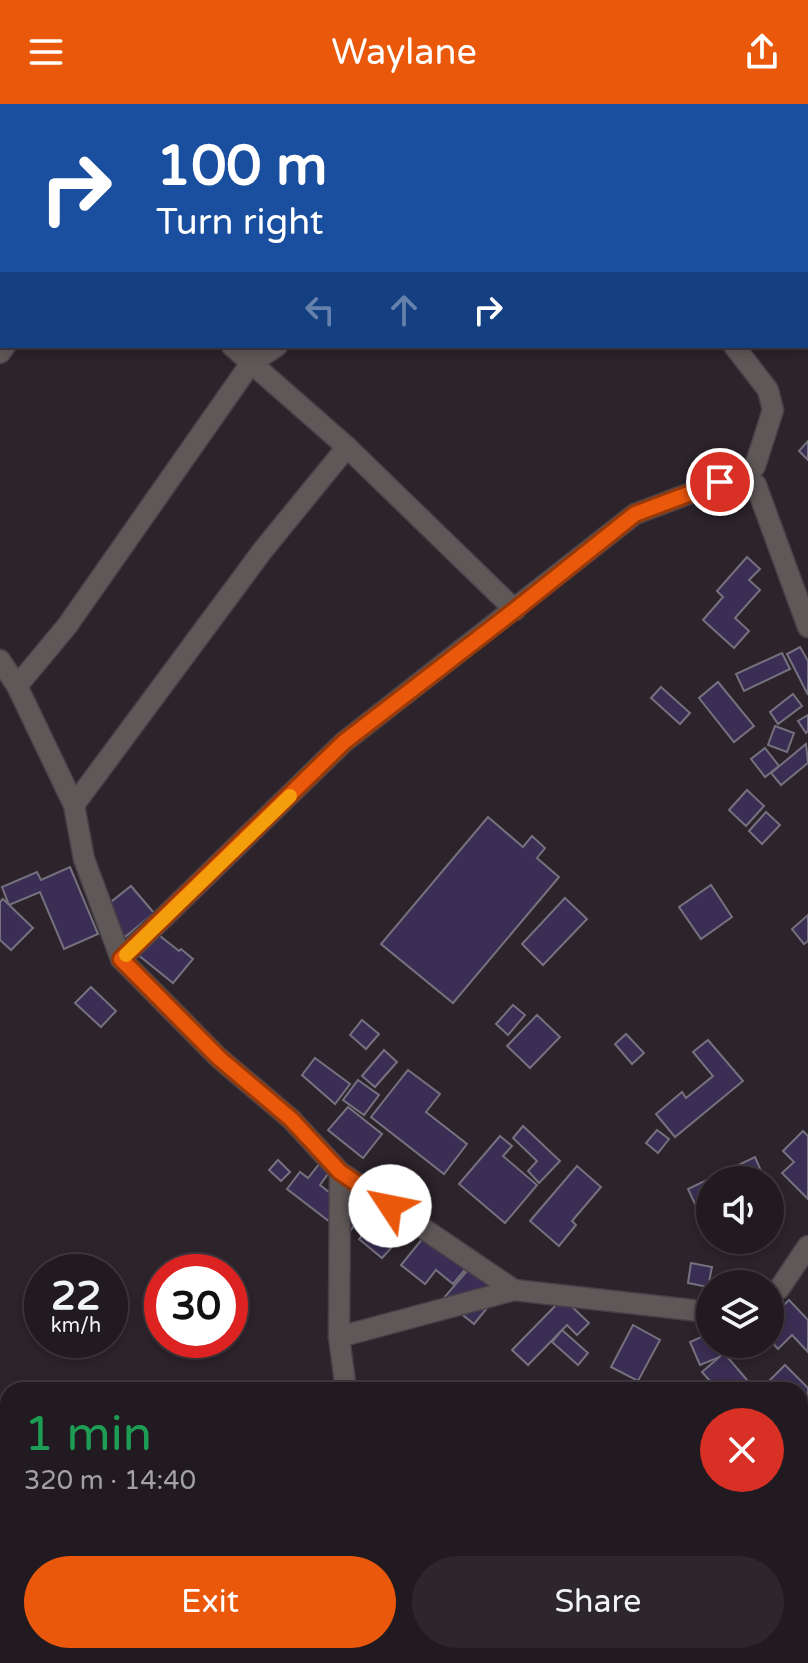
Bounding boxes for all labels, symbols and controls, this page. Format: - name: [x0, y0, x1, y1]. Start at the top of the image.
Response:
- icon: menu: [24, 30, 68, 74]
- icon: share: [740, 30, 784, 74]
- text: Waylane: [331, 31, 477, 74]
- text: 100 m: [156, 133, 327, 200]
- icon: right: [24, 136, 128, 240]
- text: Turn right: [156, 201, 323, 244]
- icon: left: [298, 288, 342, 332]
- icon: ahead: [382, 288, 426, 332]
- icon: right: [466, 288, 510, 332]
- pin: [686, 448, 754, 516]
- icon: arrive: [698, 460, 742, 504]
- position arrow: [348, 1164, 432, 1248]
- map controls: [696, 1166, 784, 1358]
- button: sound: [696, 1166, 784, 1254]
- speed limit sign: 30: [144, 1254, 248, 1358]
- button: layers: [696, 1270, 784, 1358]
- text: 22: [51, 1272, 101, 1320]
- text: km/h: [51, 1314, 101, 1338]
- text: 1 min: [24, 1406, 152, 1464]
- button: close: [700, 1408, 784, 1492]
- text: 320 m · 14:40: [24, 1465, 196, 1496]
- button: Exit: [24, 1556, 396, 1648]
- button: Share: [412, 1556, 784, 1648]

